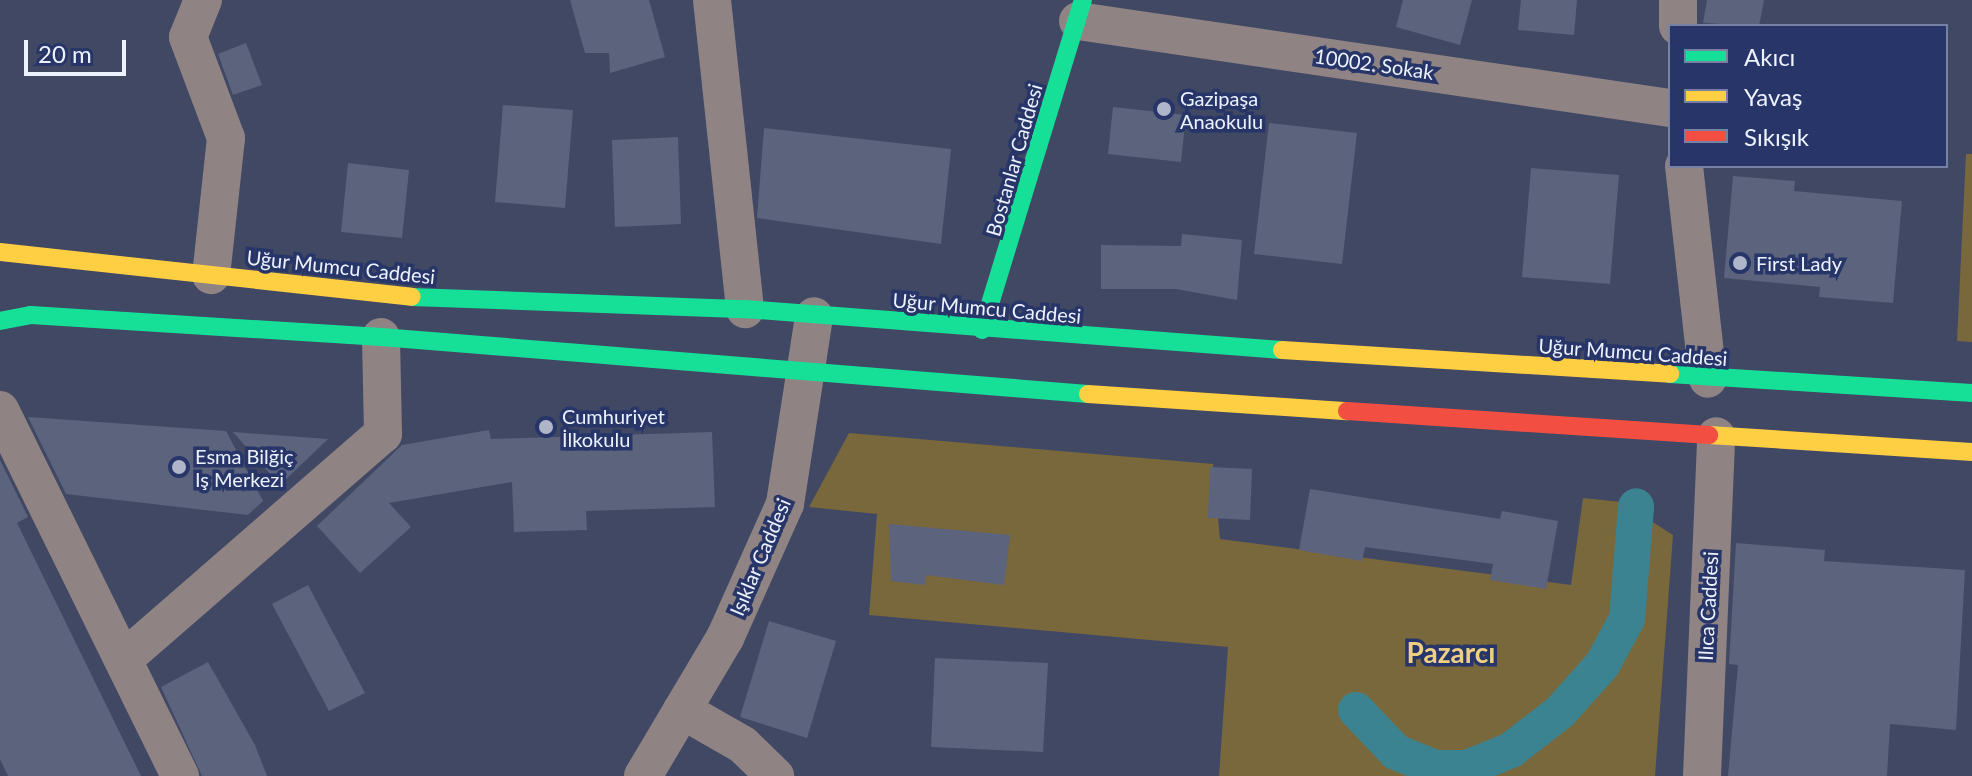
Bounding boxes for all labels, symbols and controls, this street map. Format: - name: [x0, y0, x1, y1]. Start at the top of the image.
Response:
- scale bar: [28, 24, 130, 74]
- legend: [1668, 24, 1948, 168]
- text: 20 m: [38, 39, 92, 68]
- text: Akıcı: [1744, 42, 1795, 71]
- street label: 10002. Sokak: [1313, 44, 1435, 84]
- street label: Bostanlar Caddesi: [981, 81, 1047, 239]
- text: Yavaş: [1744, 82, 1802, 111]
- place label: Gazipaşa Anaokulu: [1180, 86, 1263, 133]
- marker: Gazipaşa Anaokulu: [1155, 100, 1173, 118]
- text: Sıkışık: [1744, 122, 1809, 151]
- street label: Uğur Mumcu Caddesi: [245, 245, 437, 289]
- place label: First Lady: [1756, 251, 1842, 275]
- marker: First Lady: [1731, 254, 1749, 272]
- street label: Uğur Mumcu Caddesi: [891, 288, 1083, 328]
- street label: Uğur Mumcu Caddesi: [1538, 333, 1728, 371]
- place label: Cumhuriyet İlkokulu: [562, 404, 665, 451]
- marker: Cumhuriyet İlkokulu: [537, 418, 555, 436]
- place label: Esma Bilğiç Iş Merkezi: [195, 444, 294, 491]
- marker: Esma Bilğiç Iş Merkezi: [170, 458, 188, 476]
- street label: Işıklar Caddesi: [724, 494, 796, 620]
- street label: Ilıca Caddesi: [1693, 551, 1723, 661]
- district label: Pazarcı: [1407, 635, 1495, 669]

